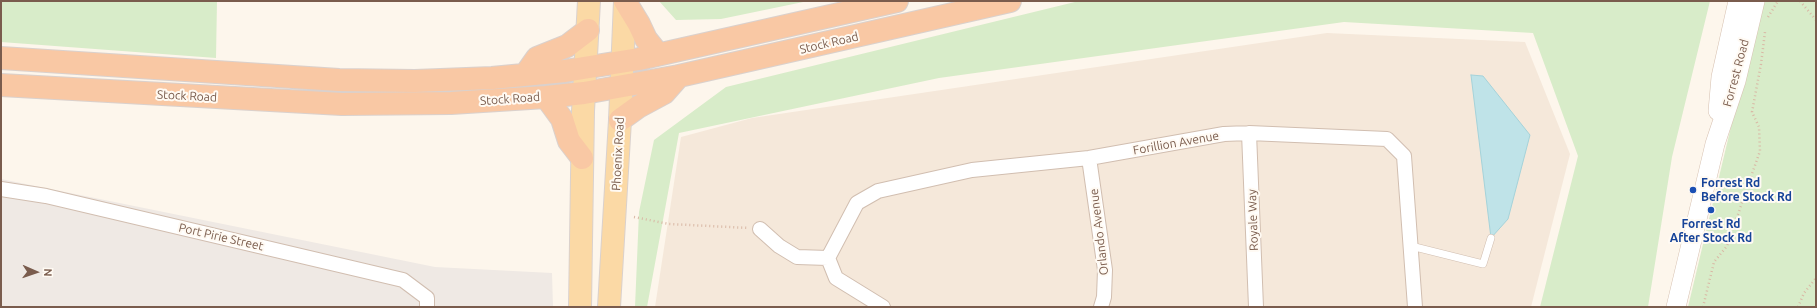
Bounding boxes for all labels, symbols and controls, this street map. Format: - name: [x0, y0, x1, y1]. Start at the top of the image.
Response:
- street label: Stock Road: [798, 29, 860, 57]
- street label: Forrest Road: [1720, 38, 1752, 108]
- street label: Stock Road: [157, 87, 217, 105]
- street label: Stock Road: [480, 90, 540, 108]
- street label: Phoenix Road: [609, 117, 627, 191]
- street label: Forillion Avenue: [1132, 128, 1220, 158]
- place label: Forrest Rd Before Stock Rd: [1701, 176, 1792, 204]
- marker: Forrest Rd Before Stock Rd: [1688, 185, 1698, 195]
- street label: Orlando Avenue: [1087, 188, 1111, 276]
- street label: Royale Way: [1245, 189, 1261, 251]
- marker: Forrest Rd After Stock Rd: [1706, 205, 1716, 215]
- place label: Forrest Rd After Stock Rd: [1670, 217, 1752, 245]
- street label: Port Pirie Street: [177, 220, 265, 254]
- north arrow: [16, 252, 56, 292]
- text: N: [42, 268, 54, 277]

